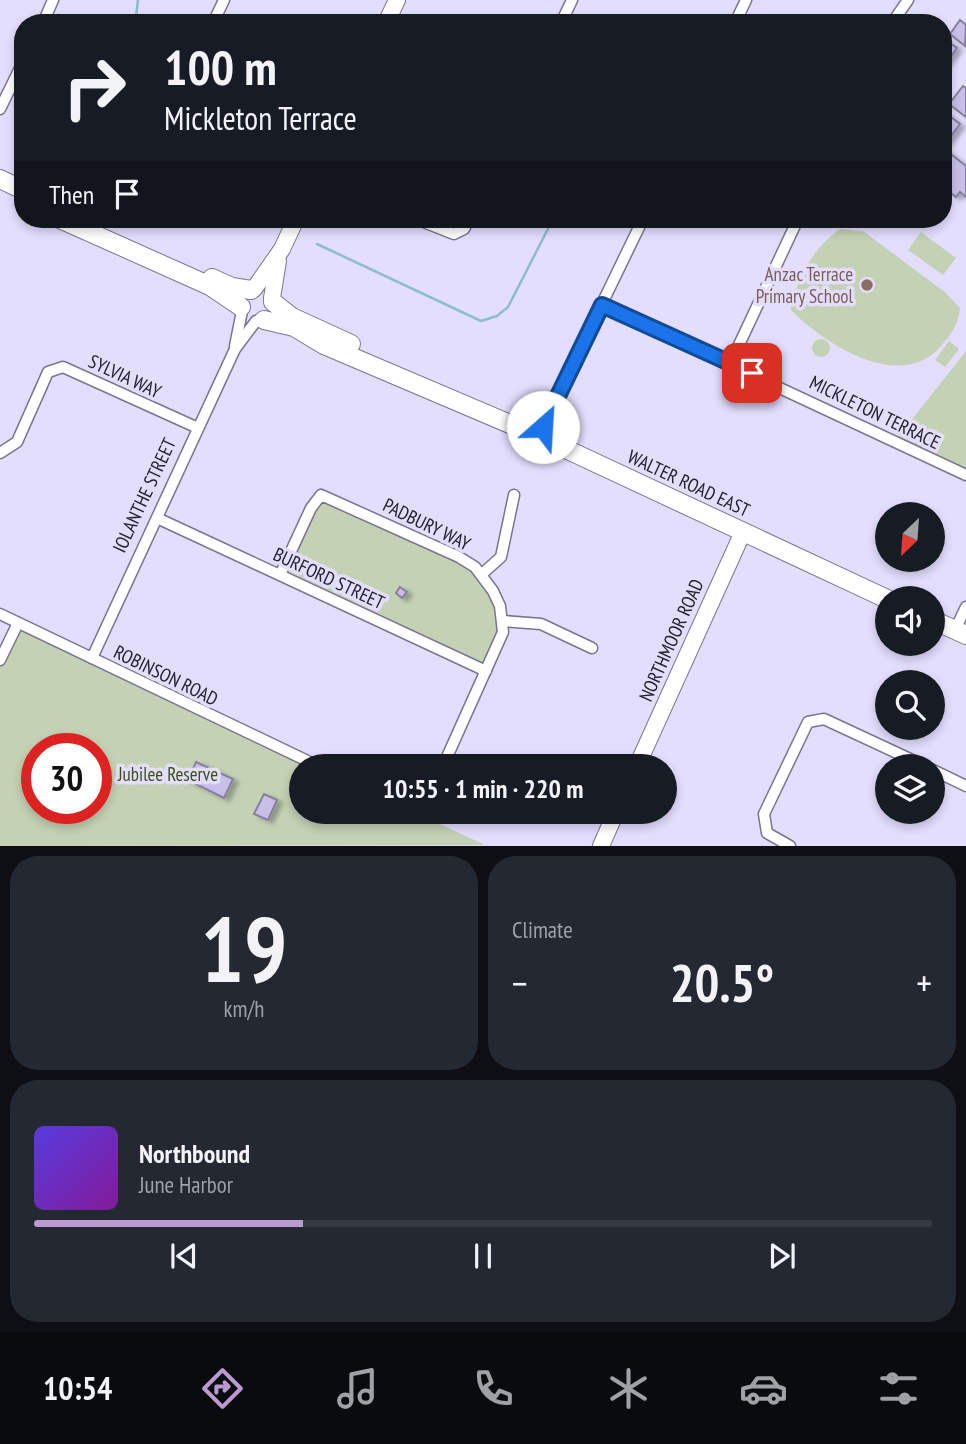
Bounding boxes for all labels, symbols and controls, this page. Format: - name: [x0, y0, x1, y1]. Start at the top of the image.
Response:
- text: 100 m: [164, 35, 277, 99]
- icon: right: [49, 42, 140, 133]
- text: Mickleton Terrace: [164, 97, 357, 139]
- icon: arrive: [108, 175, 146, 213]
- text: Then: [49, 178, 94, 211]
- place label: Anzac Terrace Primary School: [756, 262, 854, 308]
- marker: Anzac Terrace Primary School: [859, 277, 875, 293]
- pin: [722, 343, 782, 403]
- street label: SYLVIA WAY: [85, 349, 165, 403]
- icon: arrive: [733, 354, 771, 392]
- street label: MICKLETON TERRACE: [806, 370, 944, 454]
- position arrow: [506, 390, 580, 464]
- street label: IOLANTHE STREET: [107, 434, 181, 556]
- street label: WALTER ROAD EAST: [624, 444, 755, 522]
- street label: PADBURY WAY: [379, 493, 475, 556]
- north arrow: [875, 502, 945, 572]
- map controls: [875, 502, 945, 824]
- street label: BURFORD STREET: [270, 542, 389, 614]
- street label: NORTHMOOR ROAD: [633, 575, 709, 705]
- button: sound: [875, 586, 945, 656]
- street label: ROBINSON ROAD: [110, 639, 222, 711]
- button: search: [875, 670, 945, 740]
- speed limit sign: 30: [21, 733, 112, 824]
- button: layers: [875, 754, 945, 824]
- park label: Jubilee Reserve: [117, 762, 218, 786]
- text: 10:55 · 1 min · 220 m: [383, 772, 583, 805]
- text: 19: [201, 889, 288, 1007]
- text: Climate: [512, 915, 573, 944]
- text: 20.5°: [670, 949, 774, 1016]
- text: −: [512, 958, 528, 1007]
- text: +: [916, 958, 932, 1007]
- text: km/h: [224, 994, 264, 1023]
- text: Northbound: [139, 1137, 250, 1170]
- text: June Harbor: [139, 1170, 233, 1199]
- icon: previous: [165, 1237, 203, 1275]
- icon: pause: [464, 1237, 502, 1275]
- icon: next: [763, 1237, 801, 1275]
- icon: directions: [198, 1364, 247, 1413]
- icon: music: [333, 1364, 382, 1413]
- icon: phone: [469, 1364, 518, 1413]
- icon: climate: [604, 1364, 653, 1413]
- icon: car: [739, 1364, 788, 1413]
- icon: filters: [874, 1364, 923, 1413]
- text: 10:54: [43, 1367, 112, 1409]

